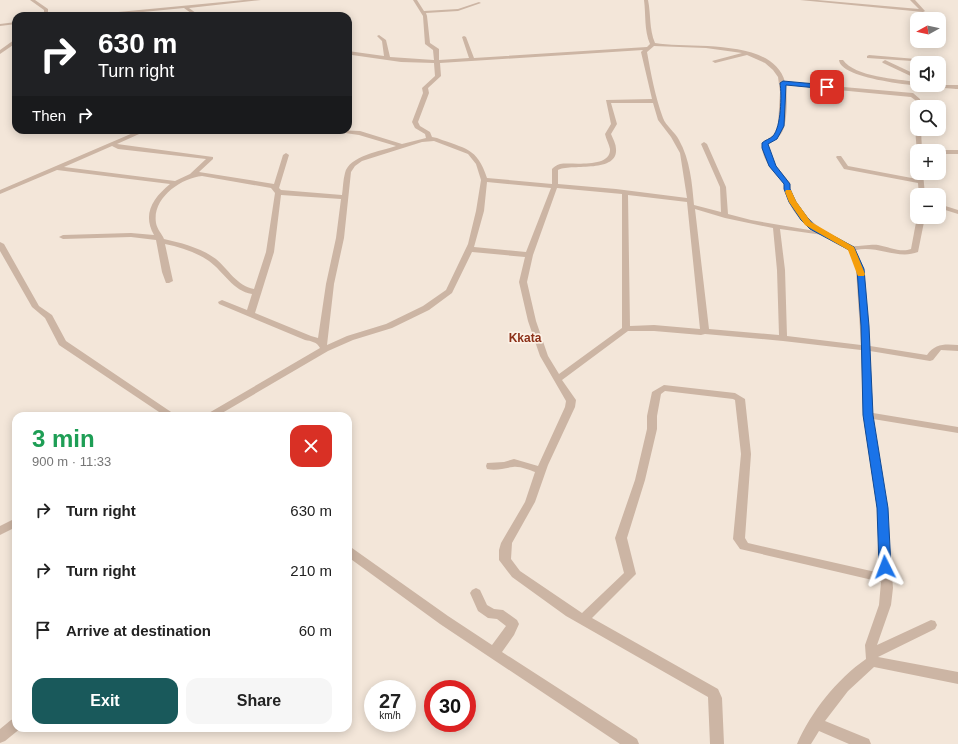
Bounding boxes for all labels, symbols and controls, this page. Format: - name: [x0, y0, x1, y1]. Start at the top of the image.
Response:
- north arrow: [910, 12, 946, 48]
- map controls: [910, 12, 946, 224]
- icon: right: [32, 28, 84, 80]
- text: 630 m: [98, 28, 177, 59]
- button: sound: [910, 56, 946, 92]
- text: Turn right: [98, 61, 174, 81]
- pin: [810, 70, 844, 104]
- icon: arrive: [816, 76, 838, 98]
- button: search: [910, 100, 946, 136]
- icon: right: [74, 104, 96, 126]
- text: Then: [32, 107, 66, 124]
- button: +: [910, 144, 946, 180]
- button: −: [910, 188, 946, 224]
- district label: Kkata: [509, 331, 542, 345]
- text: 3 min: [32, 425, 95, 452]
- button: close: [290, 425, 332, 467]
- text: 900 m · 11:33: [32, 454, 111, 469]
- icon: right: [32, 499, 54, 521]
- text: Turn right: [66, 502, 136, 519]
- text: 630 m: [290, 502, 332, 519]
- position arrow: [864, 546, 906, 588]
- icon: right: [32, 559, 54, 581]
- text: Turn right: [66, 562, 136, 579]
- text: 210 m: [290, 562, 332, 579]
- icon: arrive: [32, 619, 54, 641]
- text: Arrive at destination: [66, 622, 211, 639]
- text: 60 m: [299, 622, 332, 639]
- button: Exit: [32, 678, 178, 724]
- button: Share: [186, 678, 332, 724]
- speed limit sign: 30: [424, 680, 476, 732]
- text: 27: [379, 690, 401, 712]
- text: km/h: [379, 710, 401, 721]

